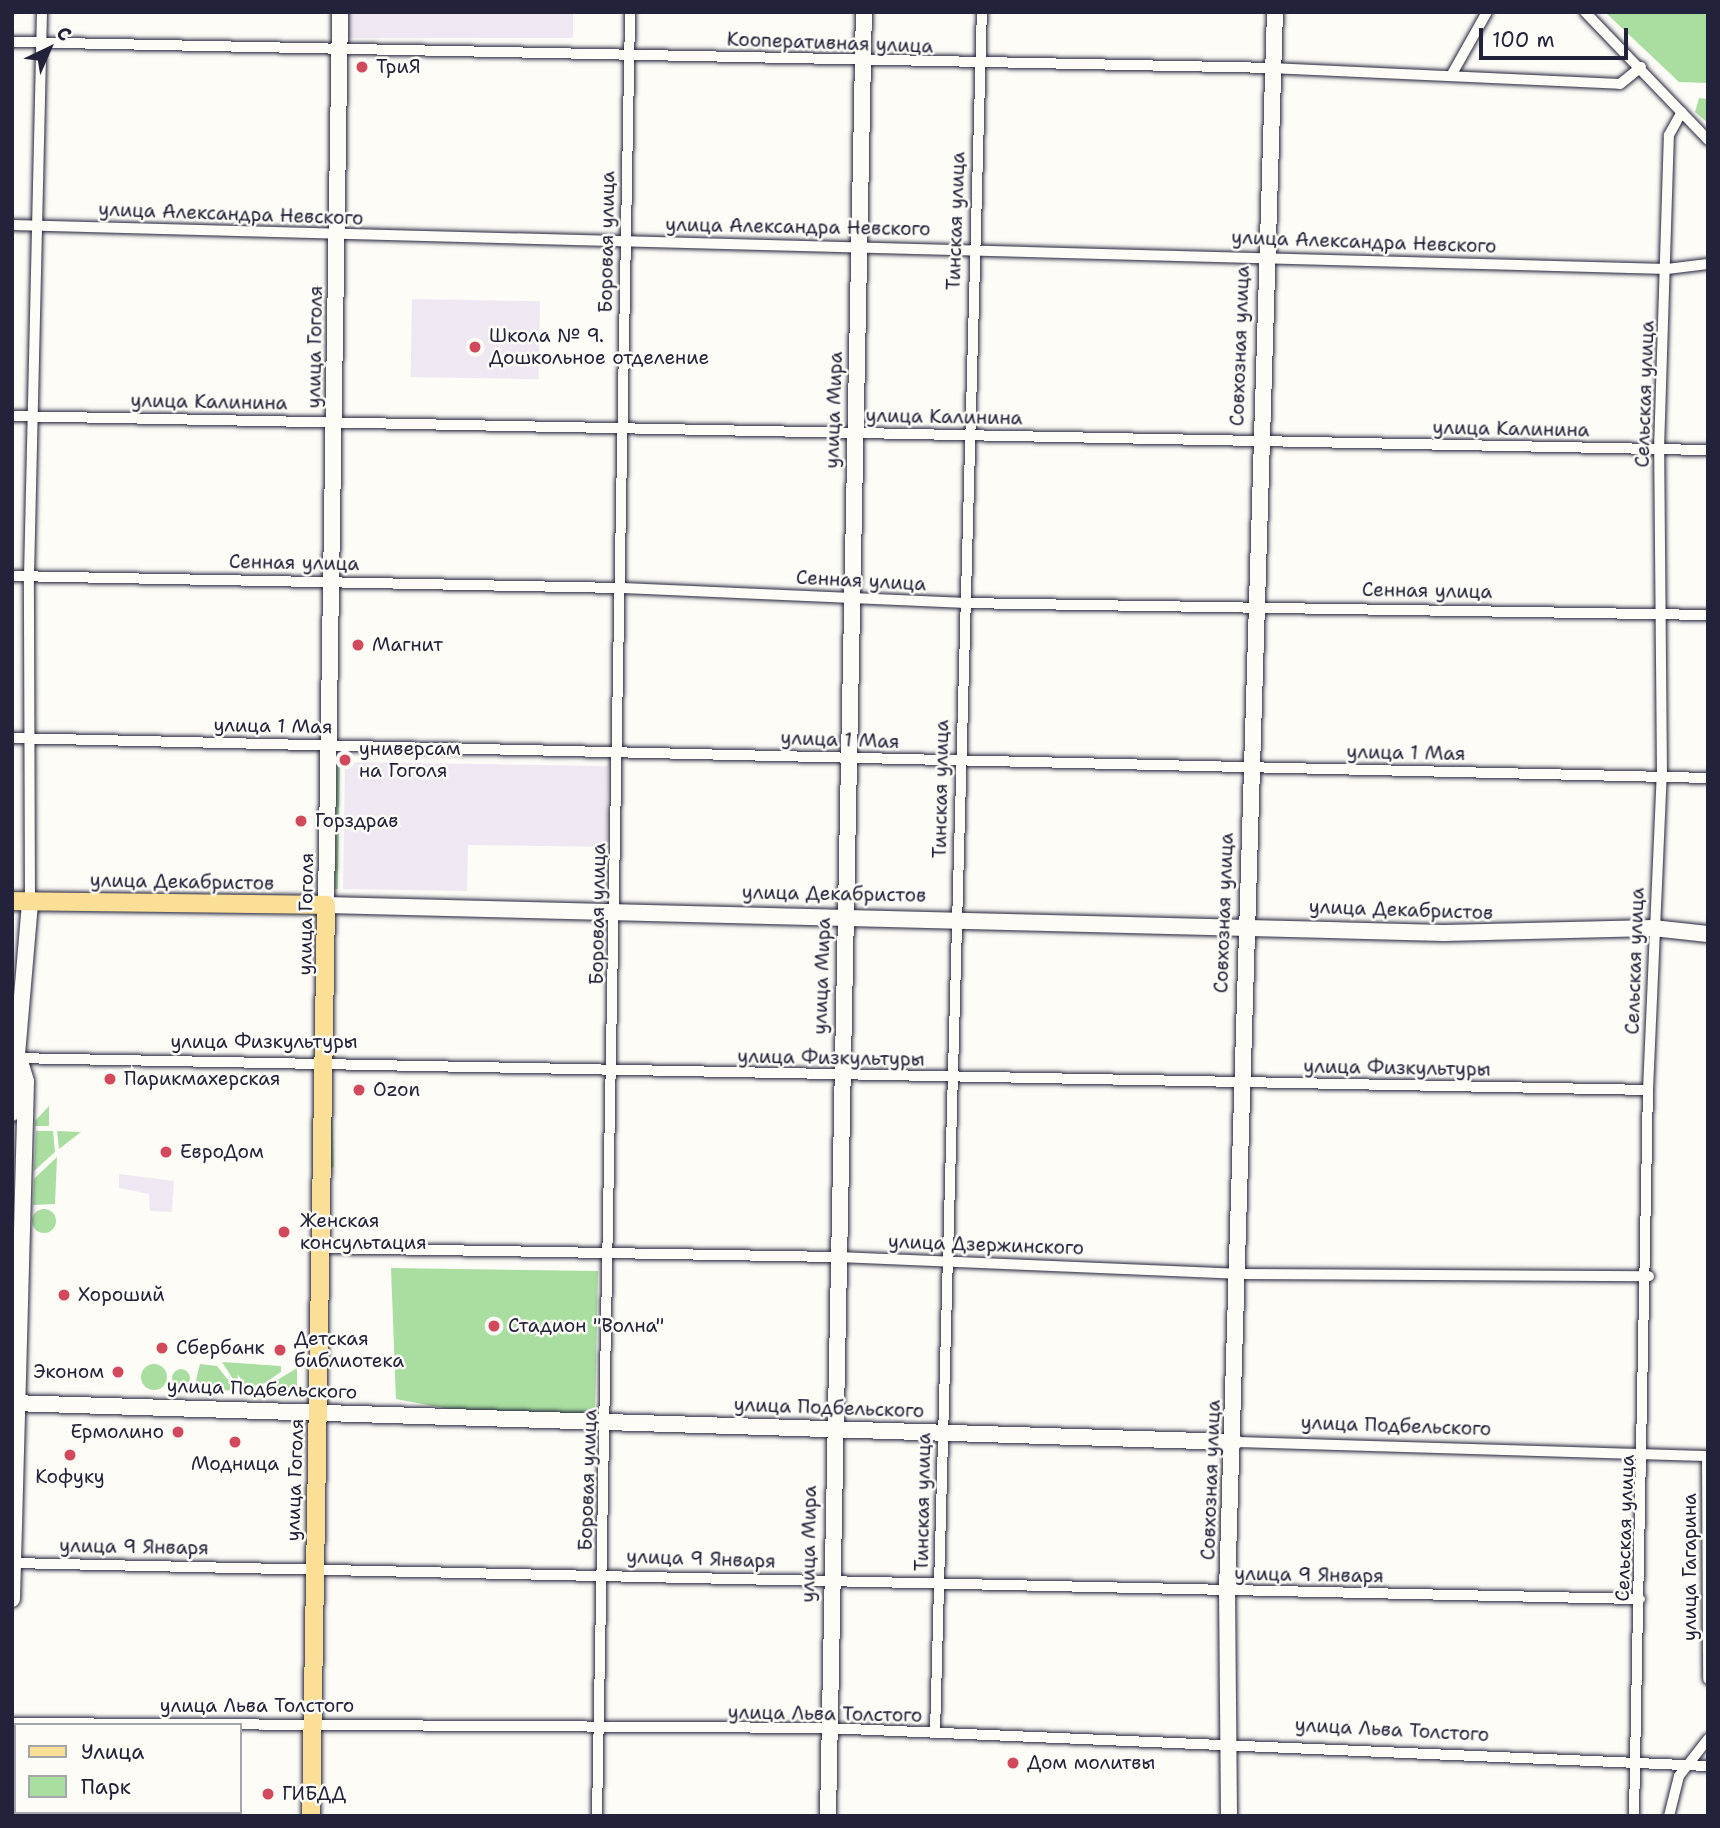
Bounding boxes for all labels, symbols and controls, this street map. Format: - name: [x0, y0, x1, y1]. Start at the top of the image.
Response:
- north arrow: [14, 14, 84, 84]
- scale bar: [1482, 14, 1631, 58]
- text: С: [51, 20, 77, 47]
- text: 100 m: [1492, 26, 1555, 54]
- street label: Кооперативная улица: [726, 28, 934, 58]
- place label: ТриЯ: [376, 56, 421, 78]
- marker: ТриЯ: [354, 59, 370, 75]
- street label: Тинская улица: [942, 151, 970, 291]
- street label: Боровая улица: [594, 171, 620, 313]
- street label: улица Александра Невского: [98, 198, 364, 230]
- street label: улица Александра Невского: [665, 213, 931, 241]
- street label: улица Александра Невского: [1231, 226, 1497, 258]
- street label: Совхозная улица: [1226, 265, 1254, 427]
- street label: улица Гоголя: [303, 285, 327, 409]
- street label: Сельская улица: [1631, 320, 1659, 468]
- place label: Школа № 9. Дошкольное отделение: [489, 325, 709, 369]
- marker: Школа № 9. Дошкольное отделение: [467, 339, 483, 355]
- street label: улица Мира: [821, 351, 847, 469]
- street label: улица Калинина: [130, 389, 288, 415]
- street label: улица Калинина: [865, 404, 1023, 430]
- street label: улица Калинина: [1432, 416, 1590, 442]
- street label: Сенная улица: [229, 550, 359, 576]
- street label: Сенная улица: [795, 566, 927, 596]
- street label: Сенная улица: [1362, 578, 1492, 604]
- place label: Магнит: [372, 634, 443, 656]
- marker: Магнит: [350, 637, 366, 653]
- street label: улица 1 Мая: [213, 714, 333, 738]
- street label: Тинская улица: [928, 720, 954, 858]
- street label: улица 1 Мая: [780, 727, 900, 753]
- place label: универсам на Гоголя: [359, 738, 461, 782]
- street label: улица 1 Мая: [1346, 741, 1466, 765]
- marker: универсам на Гоголя: [337, 752, 353, 768]
- place label: Горздрав: [315, 810, 398, 832]
- marker: Горздрав: [293, 813, 309, 829]
- street label: Совхозная улица: [1210, 832, 1238, 994]
- street label: Боровая улица: [585, 843, 611, 985]
- street label: улица Гоголя: [294, 852, 318, 976]
- street label: улица Декабристов: [90, 869, 274, 895]
- street label: улица Декабристов: [742, 881, 926, 907]
- street label: Сельская улица: [1621, 887, 1649, 1035]
- street label: улица Декабристов: [1309, 895, 1493, 925]
- street label: улица Мира: [809, 917, 835, 1035]
- street label: улица Физкультуры: [170, 1031, 358, 1053]
- street label: улица Физкультуры: [737, 1045, 925, 1071]
- street label: улица Физкультуры: [1303, 1055, 1491, 1081]
- place label: Парикмахерская: [124, 1068, 281, 1090]
- marker: Парикмахерская: [102, 1071, 118, 1087]
- place label: Ozon: [373, 1079, 420, 1101]
- marker: Ozon: [351, 1082, 367, 1098]
- place label: ЕвроДом: [180, 1141, 264, 1163]
- marker: ЕвроДом: [158, 1144, 174, 1160]
- place label: Женская консультация: [300, 1210, 427, 1254]
- marker: Женская консультация: [274, 1222, 294, 1242]
- street label: улица Дзержинского: [888, 1230, 1084, 1260]
- place label: Хороший: [78, 1284, 165, 1306]
- marker: Хороший: [56, 1287, 72, 1303]
- place label: Стадион "Волна": [508, 1315, 664, 1337]
- marker: Стадион "Волна": [486, 1318, 502, 1334]
- place label: Детская библиотека: [294, 1328, 404, 1372]
- place label: Сбербанк: [176, 1337, 265, 1359]
- marker: Сбербанк: [154, 1340, 170, 1356]
- marker: Детская библиотека: [272, 1342, 288, 1358]
- place label: Эконом: [33, 1361, 104, 1383]
- marker: Эконом: [110, 1364, 126, 1380]
- street label: улица Подбельского: [166, 1374, 358, 1404]
- street label: улица Подбельского: [733, 1393, 925, 1423]
- street label: Совхозная улица: [1197, 1399, 1225, 1561]
- street label: Боровая улица: [574, 1409, 602, 1551]
- street label: улица Подбельского: [1300, 1411, 1492, 1441]
- street label: улица Гоголя: [281, 1418, 309, 1542]
- place label: Ермолино: [70, 1421, 164, 1443]
- marker: Ермолино: [170, 1424, 186, 1440]
- street label: Тинская улица: [910, 1433, 936, 1571]
- marker: Модница: [227, 1434, 243, 1450]
- marker: Кофуку: [62, 1447, 78, 1463]
- place label: Модница: [191, 1453, 279, 1475]
- street label: Сельская улица: [1611, 1454, 1639, 1602]
- place label: Кофуку: [35, 1466, 105, 1488]
- street label: улица Мира: [797, 1485, 821, 1603]
- street label: улица Гагарина: [1679, 1493, 1701, 1641]
- street label: улица 9 Января: [59, 1534, 209, 1560]
- street label: улица 9 Января: [626, 1545, 776, 1573]
- street label: улица 9 Января: [1234, 1562, 1384, 1588]
- street label: улица Льва Толстого: [160, 1695, 354, 1717]
- street label: улица Льва Толстого: [728, 1701, 922, 1727]
- street label: улица Льва Толстого: [1294, 1714, 1490, 1746]
- legend: [14, 1723, 242, 1814]
- text: Улица: [81, 1738, 144, 1766]
- place label: Дом молитвы: [1027, 1752, 1155, 1774]
- marker: Дом молитвы: [1005, 1755, 1021, 1771]
- text: Парк: [81, 1773, 131, 1801]
- place label: ГИБДД: [282, 1783, 346, 1805]
- marker: ГИБДД: [260, 1786, 276, 1802]

